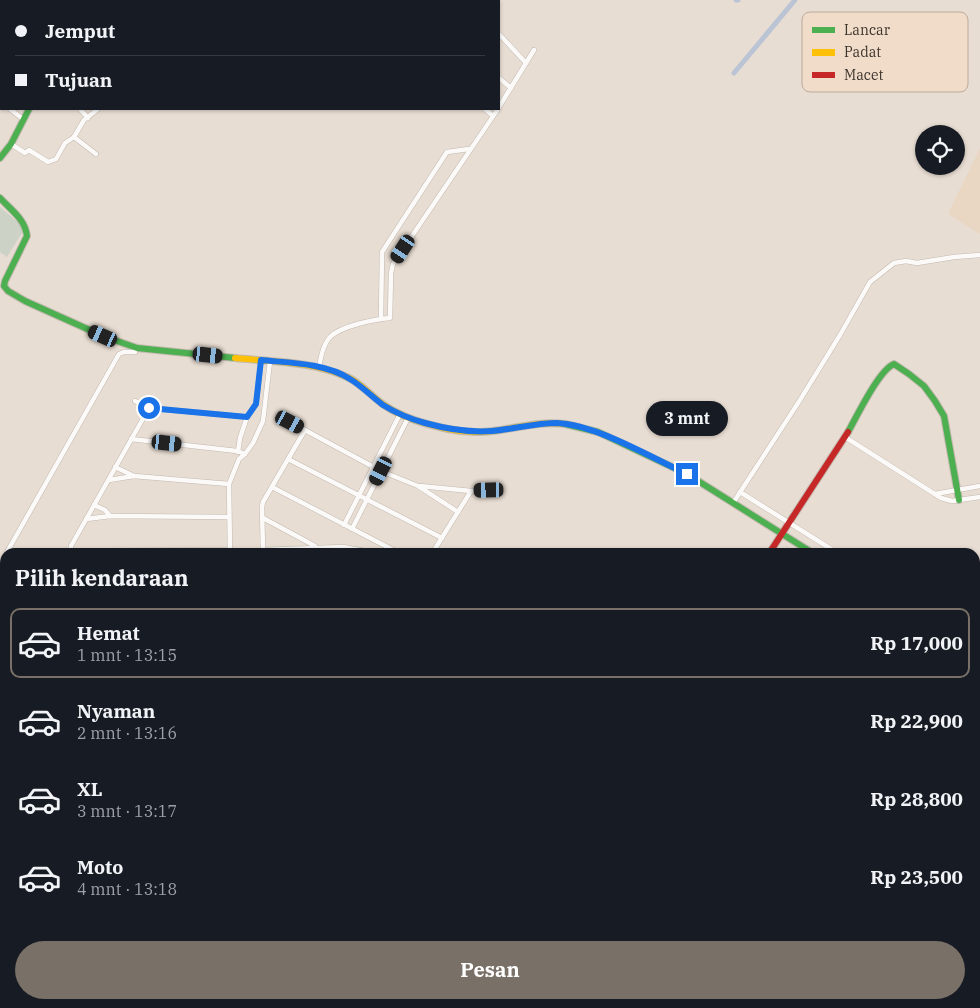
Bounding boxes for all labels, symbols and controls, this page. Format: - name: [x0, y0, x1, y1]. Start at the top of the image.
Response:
- legend: [802, 12, 968, 92]
- text: Jemput: [45, 19, 115, 43]
- text: Lancar: [844, 21, 891, 39]
- text: Padat: [844, 43, 881, 61]
- text: Macet: [844, 66, 883, 84]
- text: Tujuan: [45, 68, 112, 92]
- map controls: [915, 125, 965, 175]
- button: locate: [915, 125, 965, 175]
- car: [388, 232, 417, 266]
- car: [86, 323, 119, 349]
- car: [192, 346, 223, 364]
- route start: [138, 397, 160, 419]
- callout: 3 mnt: [646, 402, 728, 436]
- car: [273, 408, 306, 436]
- text: 3 mnt: [664, 408, 710, 428]
- car: [151, 434, 182, 452]
- car: [367, 454, 394, 488]
- route end: [676, 463, 698, 485]
- car: [473, 482, 504, 498]
- text: Pilih kendaraan: [15, 563, 189, 592]
- icon: car: [17, 621, 62, 666]
- text: Hemat: [77, 621, 140, 645]
- text: Rp 17,000: [870, 631, 963, 655]
- text: 1 mnt · 13:15: [77, 645, 177, 665]
- icon: car: [17, 699, 62, 744]
- text: Nyaman: [77, 699, 155, 723]
- text: Rp 22,900: [870, 709, 963, 733]
- text: 2 mnt · 13:16: [77, 723, 177, 743]
- icon: car: [17, 777, 62, 822]
- text: XL: [77, 777, 103, 801]
- text: Rp 28,800: [870, 787, 963, 811]
- text: 3 mnt · 13:17: [77, 801, 177, 821]
- icon: car: [17, 855, 62, 900]
- text: Moto: [77, 855, 123, 879]
- text: Rp 23,500: [870, 865, 963, 889]
- text: 4 mnt · 13:18: [77, 879, 177, 899]
- button: Pesan: [15, 941, 965, 999]

